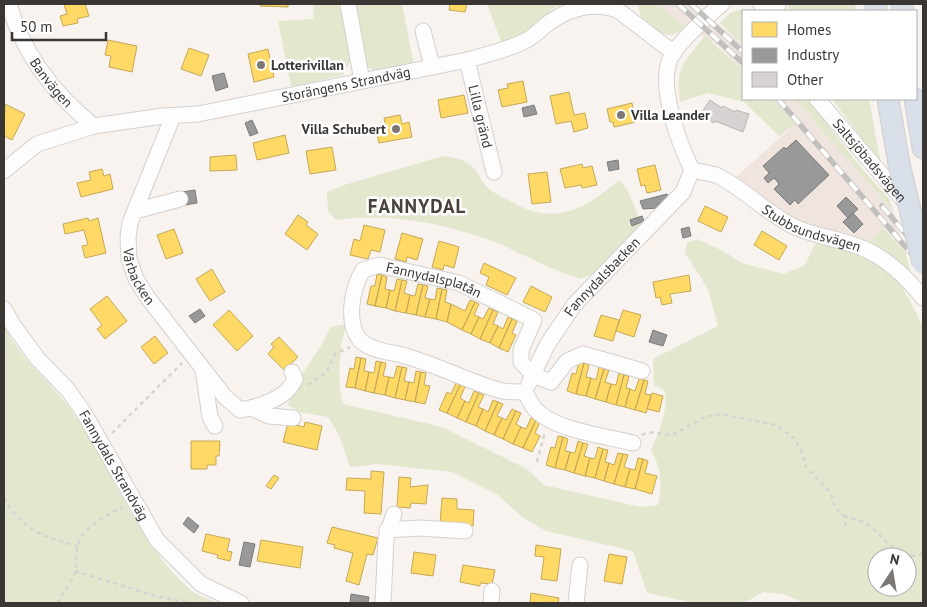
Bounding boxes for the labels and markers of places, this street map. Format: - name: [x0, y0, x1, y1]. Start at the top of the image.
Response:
- place label: Lotterivillan: [271, 56, 344, 74]
- marker: Lotterivillan: [255, 59, 267, 71]
- place label: Villa Leander: [630, 106, 710, 124]
- marker: Villa Leander: [615, 109, 627, 121]
- place label: Villa Schubert: [301, 120, 386, 138]
- marker: Villa Schubert: [390, 123, 402, 135]

